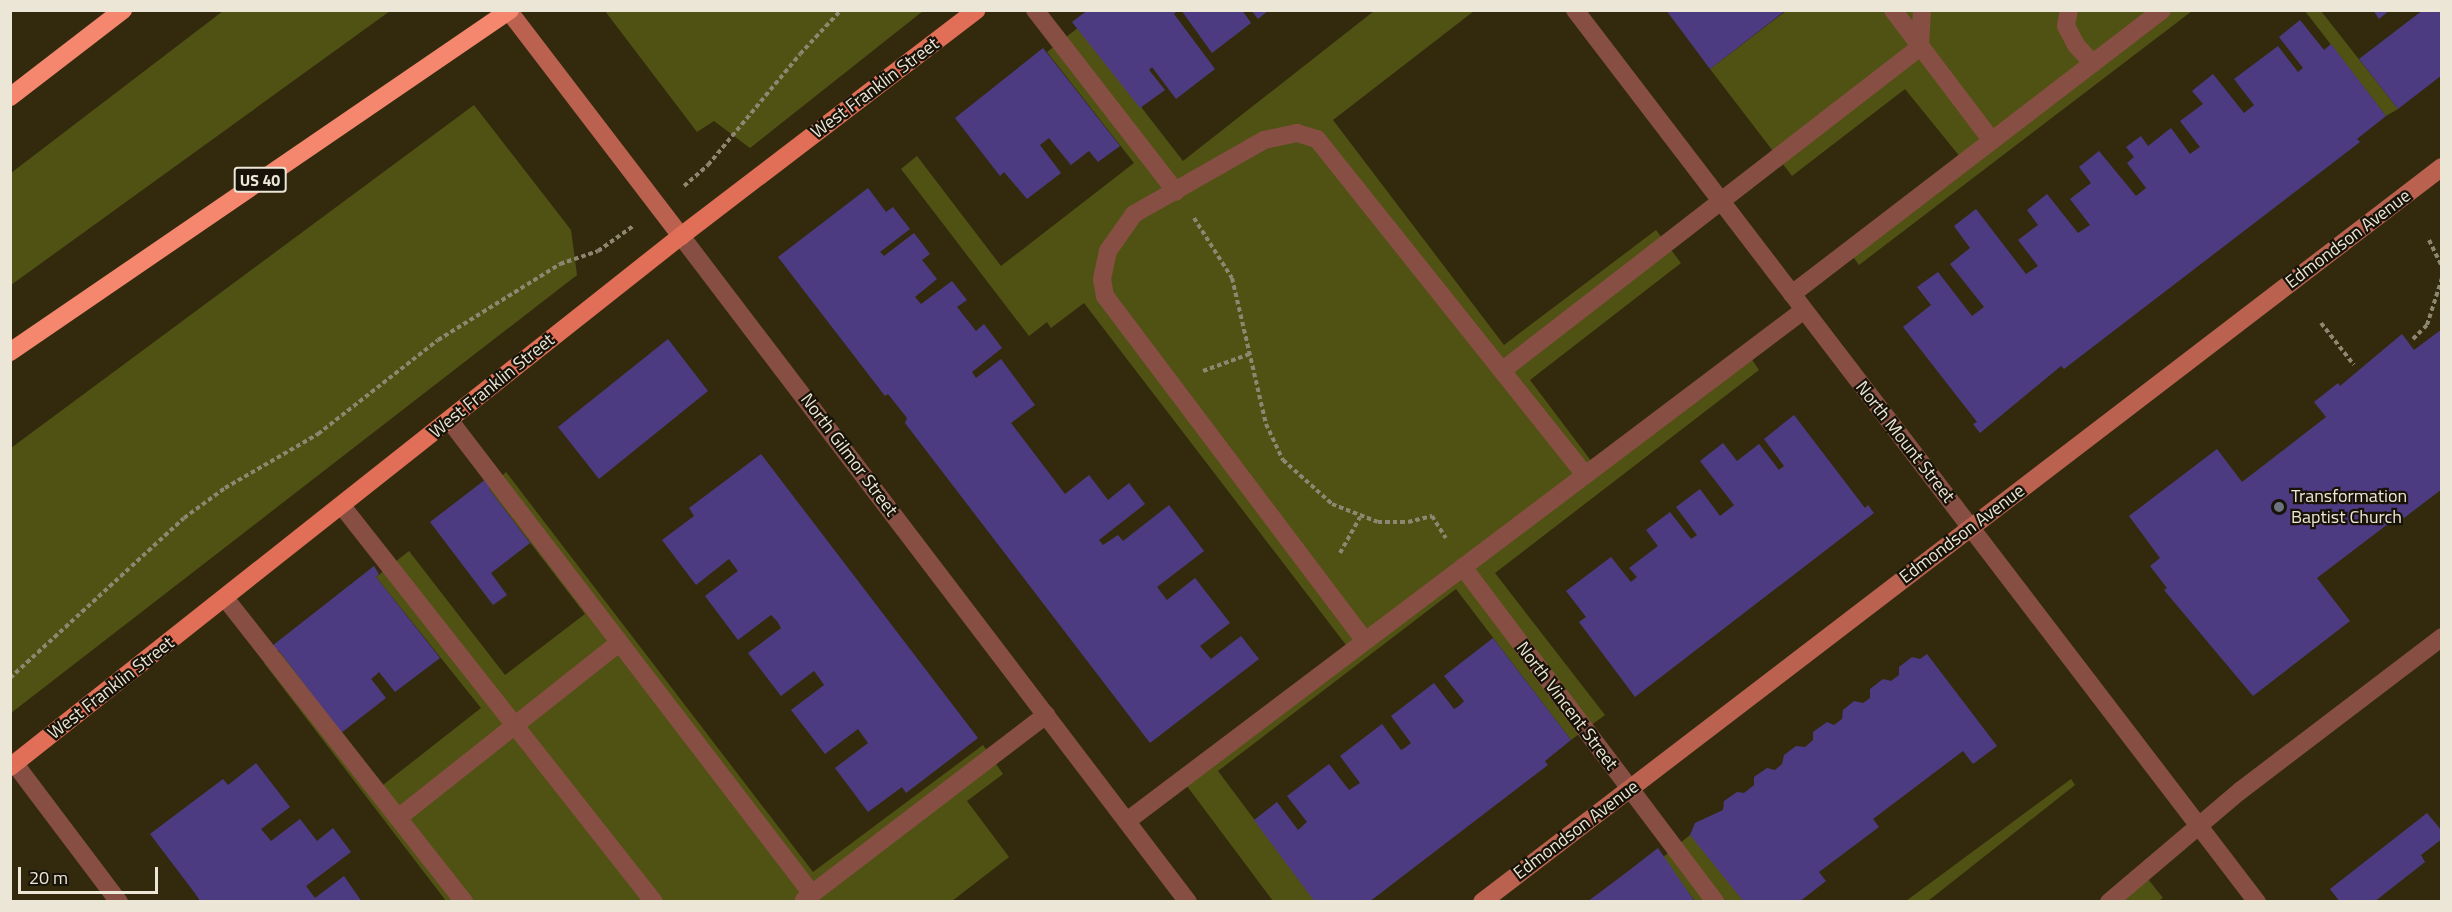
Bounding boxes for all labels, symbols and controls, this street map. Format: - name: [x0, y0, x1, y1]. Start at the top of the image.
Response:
- street label: West Franklin Street: [807, 33, 943, 143]
- road number: US 40: [233, 167, 287, 193]
- street label: Edmondson Avenue: [2281, 185, 2415, 293]
- street label: West Franklin Street: [425, 329, 559, 443]
- street label: North Mount Street: [1851, 377, 1959, 507]
- street label: North Gilmor Street: [796, 389, 902, 521]
- street label: Edmondson Avenue: [1895, 480, 2029, 588]
- place label: Transformation Baptist Church: [2291, 486, 2407, 528]
- marker: Transformation Baptist Church: [2272, 500, 2286, 514]
- street label: West Franklin Street: [44, 632, 178, 744]
- street label: North Vincent Street: [1512, 638, 1622, 774]
- street label: Edmondson Avenue: [1509, 776, 1643, 884]
- scale bar: [21, 855, 160, 893]
- text: 20 m: [29, 864, 68, 891]

